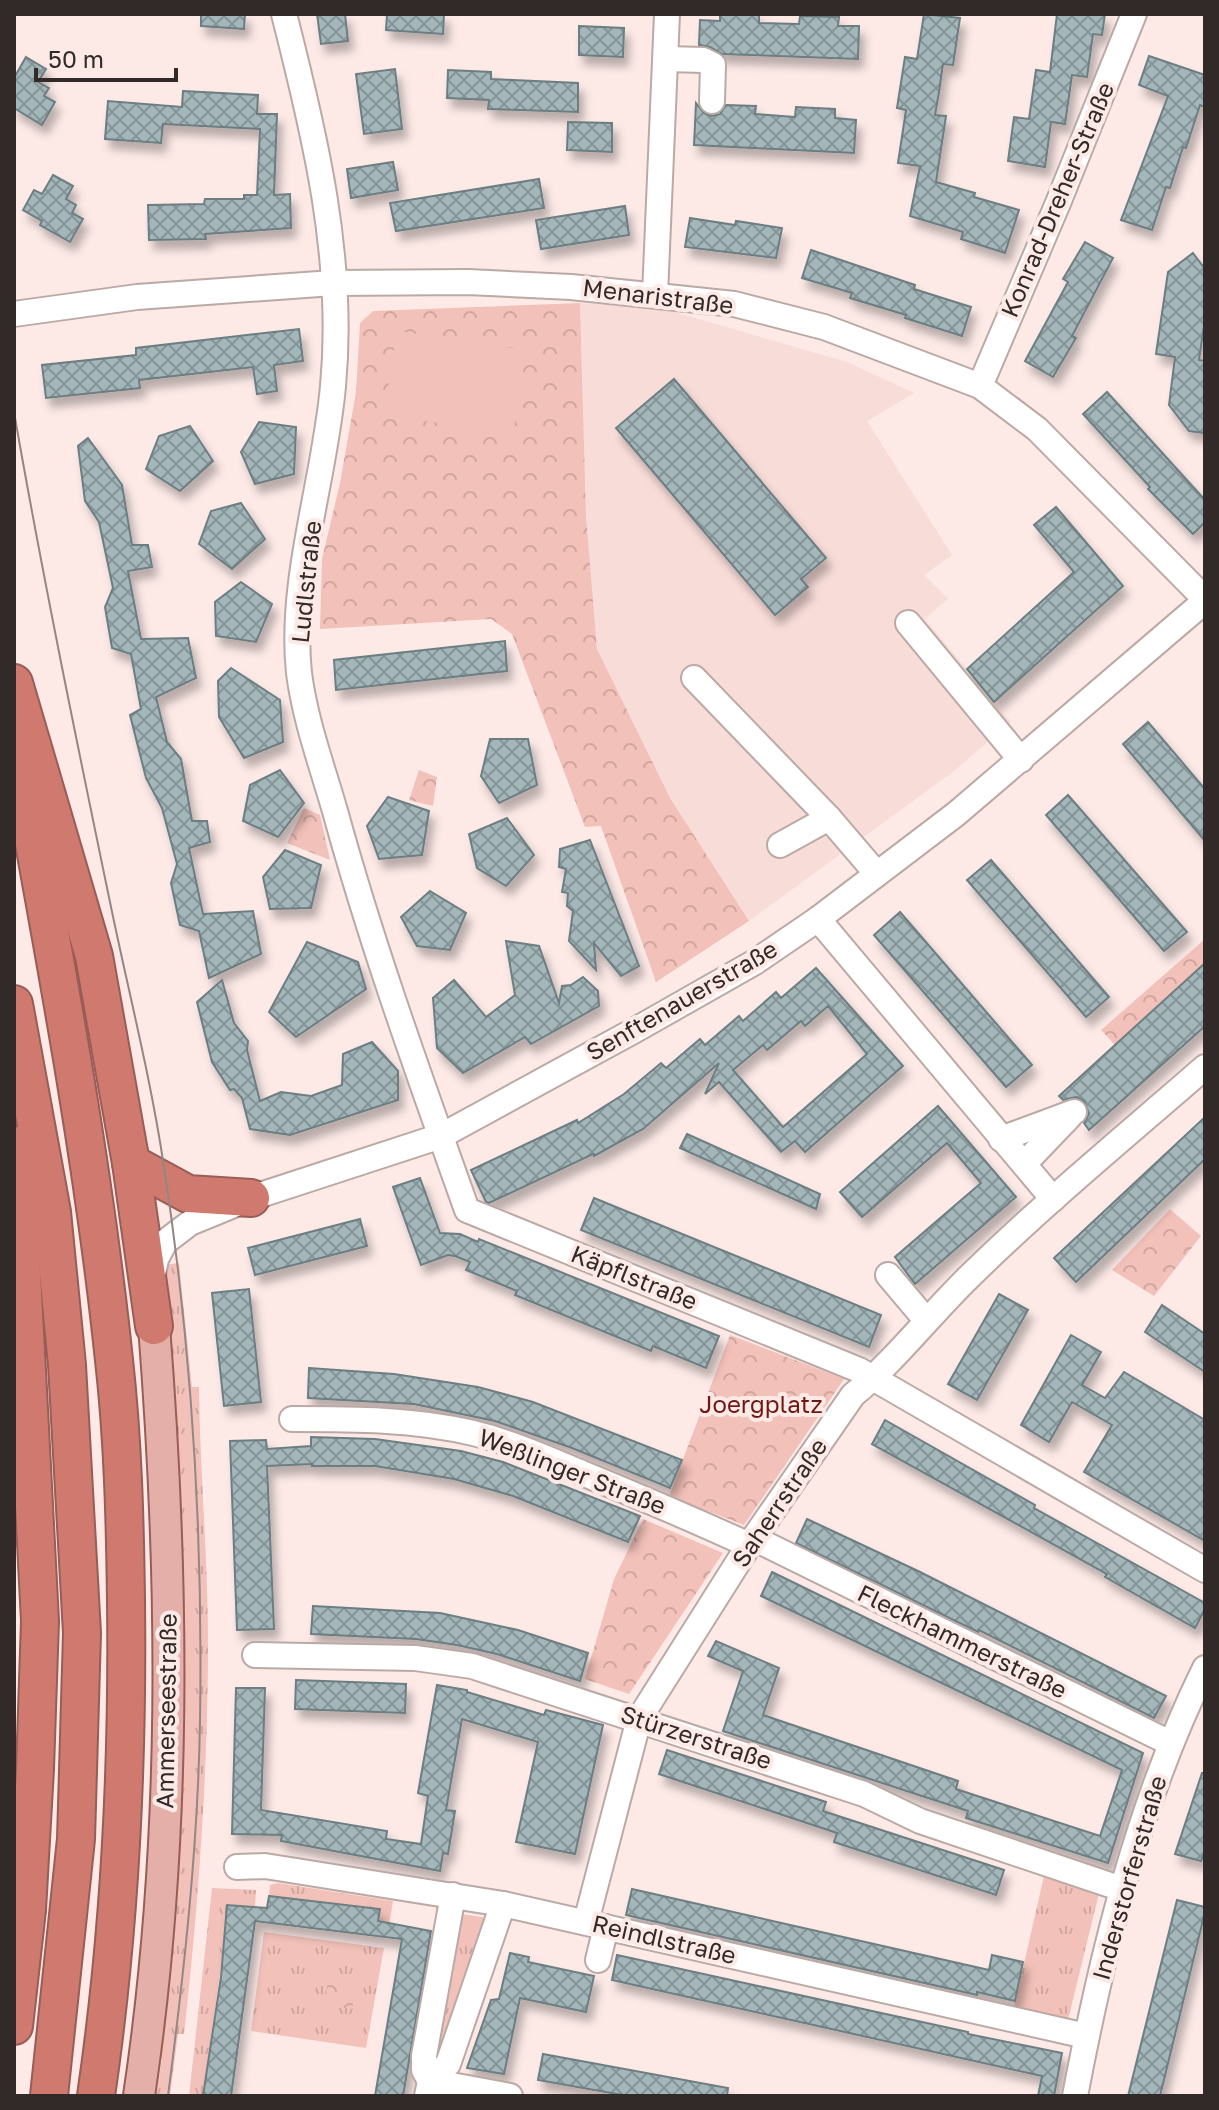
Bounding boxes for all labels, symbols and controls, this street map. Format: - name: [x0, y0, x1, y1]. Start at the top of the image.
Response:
- scale bar: [36, 32, 176, 82]
- text: 50 m: [48, 44, 104, 73]
- street label: Konrad-Dreher-Straße: [994, 78, 1119, 321]
- street label: Menaristraße: [581, 272, 735, 319]
- street label: Ludlstraße: [285, 519, 326, 645]
- street label: Senftenauerstraße: [581, 933, 782, 1066]
- street label: Käpflstraße: [567, 1238, 702, 1315]
- park label: Joergplatz: [699, 1389, 823, 1418]
- street label: Weßlinger Straße: [475, 1422, 670, 1520]
- street label: Saherrstraße: [725, 1432, 832, 1572]
- street label: Fleckhammerstraße: [853, 1577, 1072, 1704]
- street label: Ammerseestraße: [149, 1613, 182, 1809]
- street label: Stürzerstraße: [617, 1699, 776, 1775]
- street label: Inderstorferstraße: [1085, 1772, 1172, 1983]
- street label: Reindlstraße: [590, 1908, 739, 1969]

